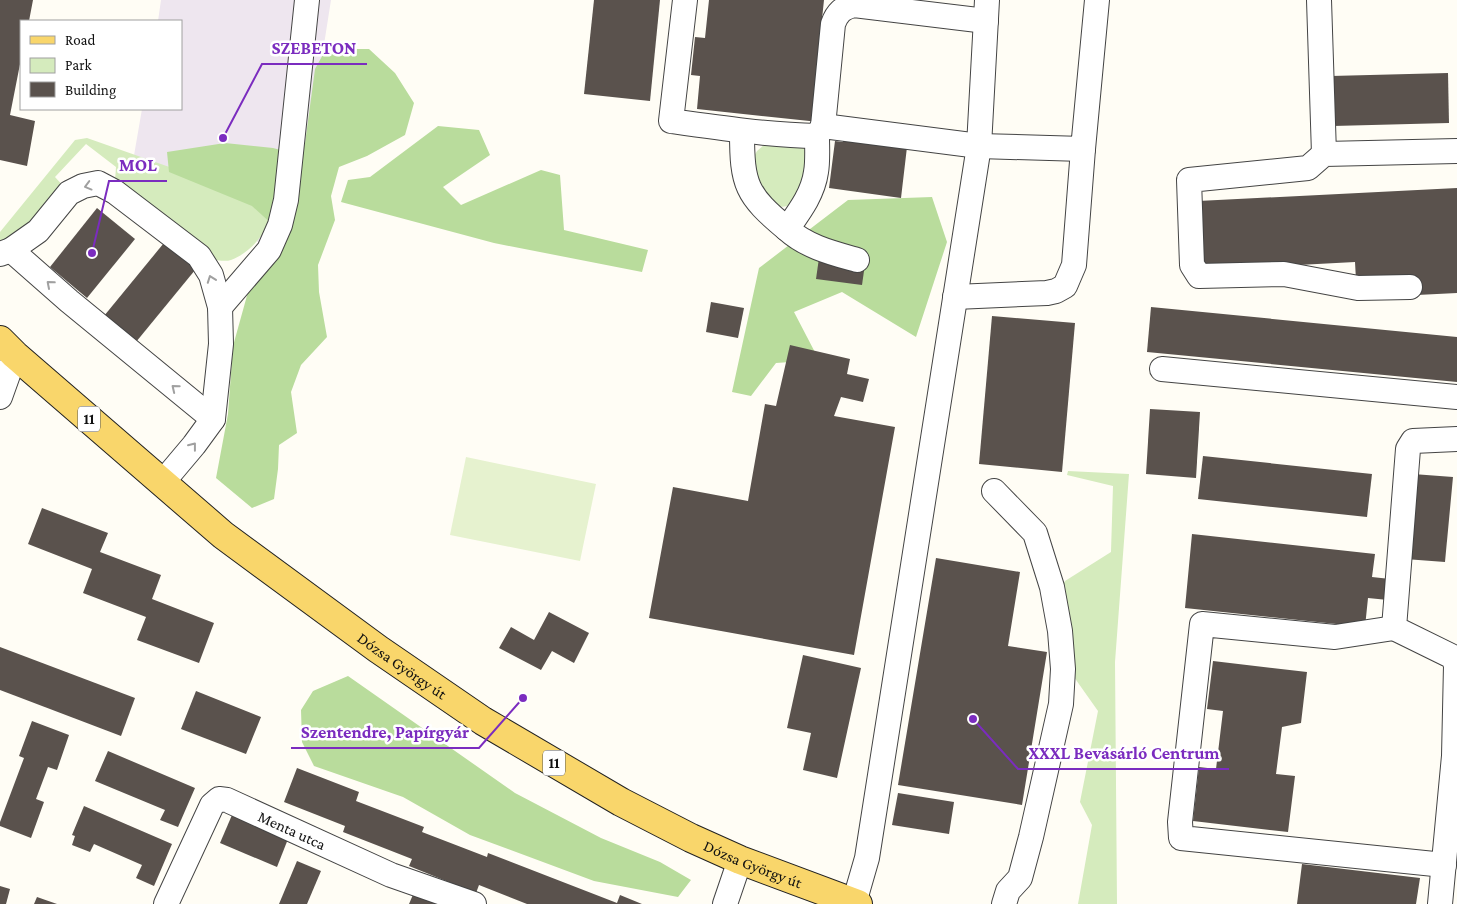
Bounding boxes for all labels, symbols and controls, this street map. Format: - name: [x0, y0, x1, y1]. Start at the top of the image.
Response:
- legend: [20, 20, 182, 110]
- callout: SZEBETON: [262, 31, 367, 64]
- text: Road: [65, 32, 96, 48]
- text: SZEBETON: [272, 38, 356, 58]
- text: Park: [65, 57, 92, 73]
- text: Building: [65, 82, 116, 99]
- callout: MOL: [109, 148, 167, 181]
- text: MOL: [119, 155, 157, 175]
- one-way arrow: [83, 180, 92, 191]
- one-way arrow: [207, 276, 217, 284]
- one-way arrow: [46, 281, 55, 290]
- one-way arrow: [172, 385, 181, 393]
- road number: 11: [78, 406, 100, 432]
- one-way arrow: [188, 442, 197, 451]
- street label: Dózsa György út: [354, 629, 450, 703]
- callout: Szentendre, Papírgyár: [291, 715, 479, 748]
- text: Szentendre, Papírgyár: [301, 722, 469, 742]
- callout: XXXL Bevásárló Centrum: [1018, 736, 1229, 769]
- text: XXXL Bevásárló Centrum: [1028, 743, 1220, 763]
- road number: 11: [543, 750, 565, 776]
- street label: Menta utca: [255, 807, 329, 853]
- street label: Dózsa György út: [701, 837, 805, 892]

